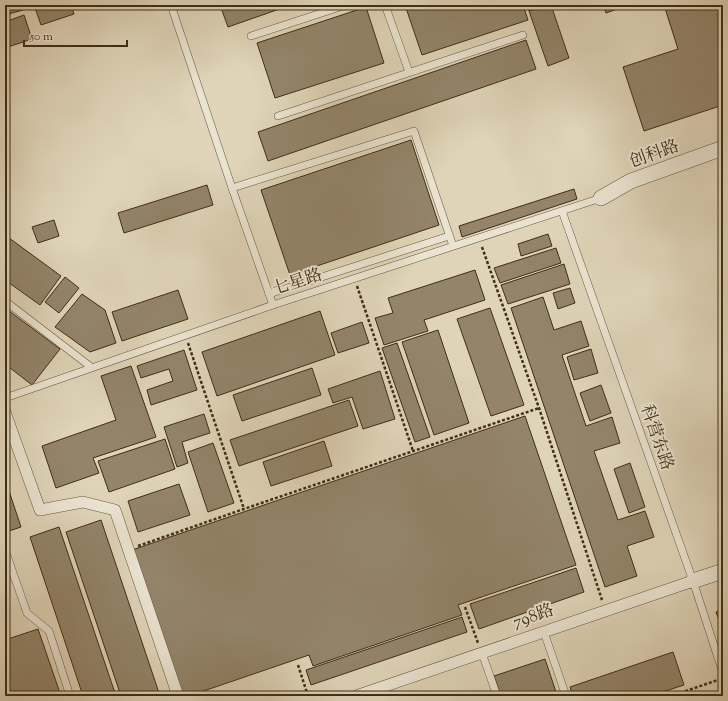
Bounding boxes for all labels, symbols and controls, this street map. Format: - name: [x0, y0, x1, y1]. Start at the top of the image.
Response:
- scale bar: [24, 22, 127, 48]
- text: 50 m: [29, 28, 53, 46]
- street label: 创科路: [627, 135, 683, 175]
- street label: 七星路: [270, 264, 326, 302]
- street label: 科营东路: [634, 402, 679, 474]
- street label: 798路: [510, 599, 557, 635]

